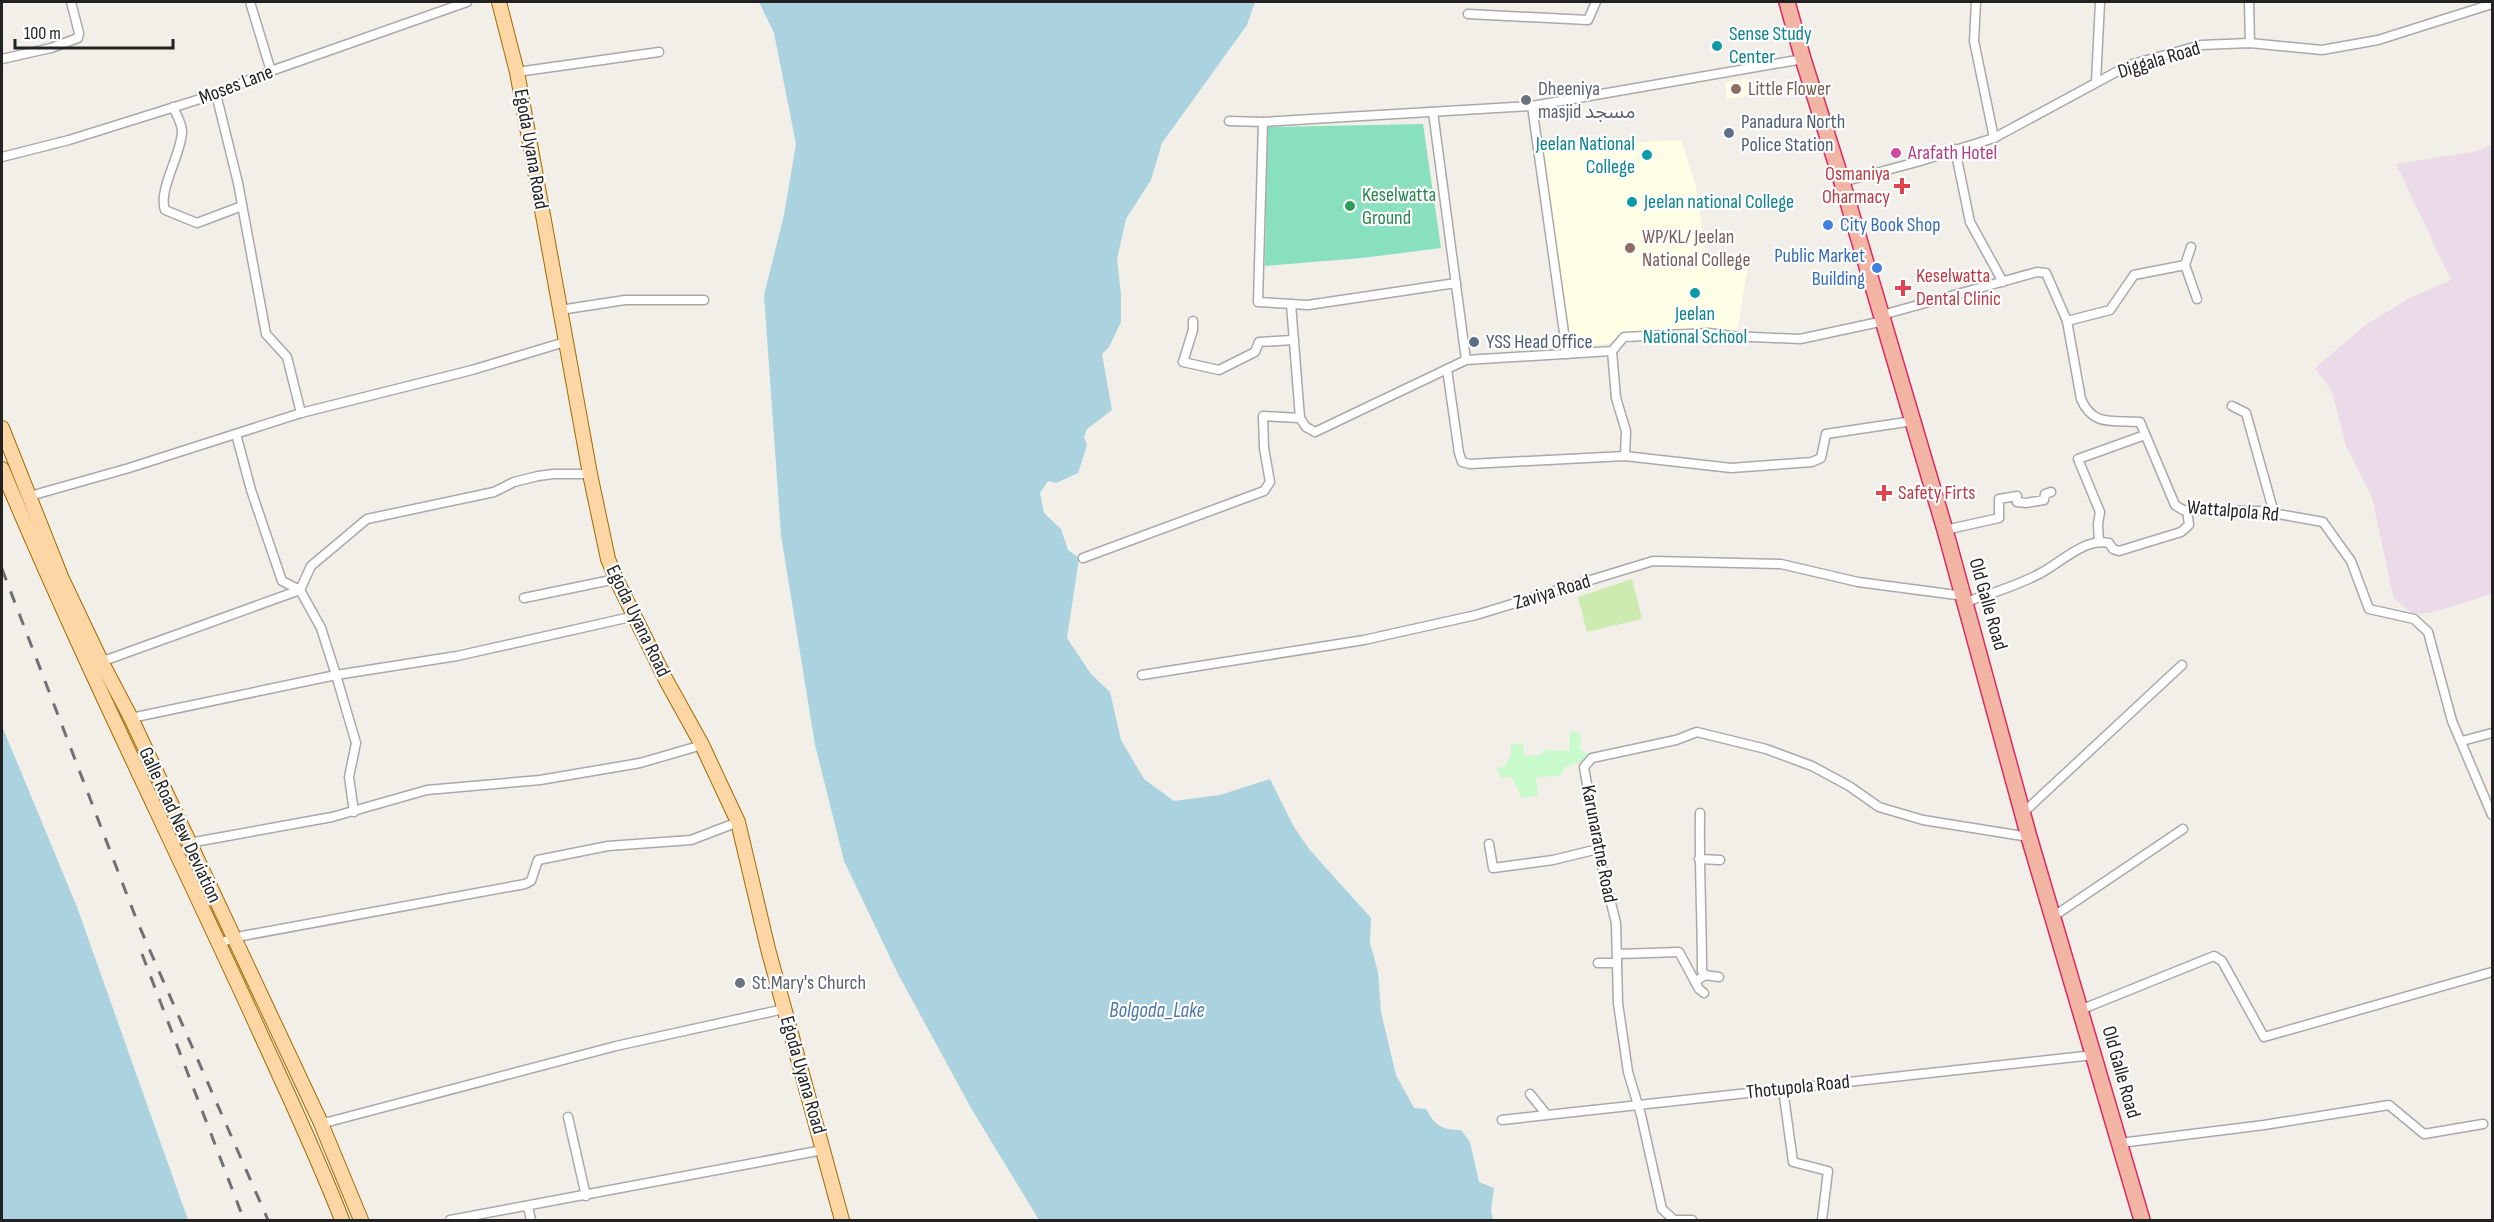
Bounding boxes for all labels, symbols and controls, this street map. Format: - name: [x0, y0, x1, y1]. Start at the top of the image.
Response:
- scale bar: [15, 12, 172, 50]
- place label: Sense Study Center: [1729, 22, 1812, 69]
- text: 100 m: [24, 23, 61, 44]
- street label: Diggala Road: [2115, 36, 2203, 84]
- marker: Sense Study Center: [1710, 39, 1724, 53]
- street label: Moses Lane: [196, 60, 276, 110]
- place label: Dheeniya masjid مسجد: [1538, 77, 1635, 124]
- place label: Little Flower: [1748, 77, 1831, 101]
- marker: Little Flower: [1729, 82, 1743, 96]
- street label: Egoda Uyana Road: [509, 87, 553, 211]
- marker: Dheeniya masjid مسجد: [1519, 93, 1533, 107]
- place label: Panadura North Police Station: [1741, 110, 1845, 157]
- marker: Panadura North Police Station: [1722, 126, 1736, 140]
- place label: Jeelan National College: [1535, 132, 1635, 179]
- place label: Arafath Hotel: [1907, 141, 1997, 165]
- marker: Arafath Hotel: [1889, 146, 1903, 160]
- marker: Jeelan National College: [1640, 148, 1654, 162]
- place label: Osmaniya Oharmacy: [1822, 162, 1890, 209]
- marker: Osmaniya Oharmacy: [1895, 179, 1909, 193]
- place label: Keselwatta Ground: [1362, 183, 1436, 230]
- place label: Jeelan national College: [1643, 190, 1794, 214]
- marker: Jeelan national College: [1625, 195, 1639, 209]
- marker: Keselwatta Ground: [1343, 199, 1357, 213]
- place label: City Book Shop: [1840, 213, 1940, 237]
- marker: City Book Shop: [1821, 218, 1835, 232]
- place label: WP/KL/ Jeelan National College: [1642, 225, 1750, 272]
- marker: WP/KL/ Jeelan National College: [1623, 241, 1637, 255]
- place label: Public Market Building: [1774, 244, 1865, 291]
- marker: Public Market Building: [1870, 261, 1884, 275]
- place label: Keselwatta Dental Clinic: [1916, 264, 2001, 311]
- marker: Keselwatta Dental Clinic: [1894, 279, 1912, 297]
- marker: Jeelan National School: [1688, 286, 1702, 300]
- place label: Jeelan National School: [1643, 302, 1747, 349]
- place label: YSS Head Office: [1486, 330, 1593, 354]
- marker: YSS Head Office: [1467, 335, 1481, 349]
- place label: Safety Firts: [1898, 481, 1975, 505]
- marker: Safety Firts: [1875, 484, 1893, 502]
- street label: Wattalpola Rd: [2186, 495, 2280, 527]
- street label: Old Galle Road: [1963, 555, 2013, 653]
- street label: Egoda Uyana Road: [601, 561, 675, 681]
- street label: Zaviya Road: [1511, 569, 1593, 615]
- street label: Galle Road New Deviation: [133, 743, 227, 907]
- street label: Karunaratne Road: [1576, 783, 1622, 905]
- place label: St.Mary's Church: [752, 971, 866, 995]
- marker: St.Mary's Church: [733, 976, 747, 990]
- water label: Bolgoda_Lake: [1109, 998, 1205, 1023]
- street label: Egoda Uyana Road: [775, 1013, 831, 1137]
- street label: Old Galle Road: [2096, 1023, 2146, 1121]
- street label: Thotupola Road: [1745, 1070, 1851, 1104]

